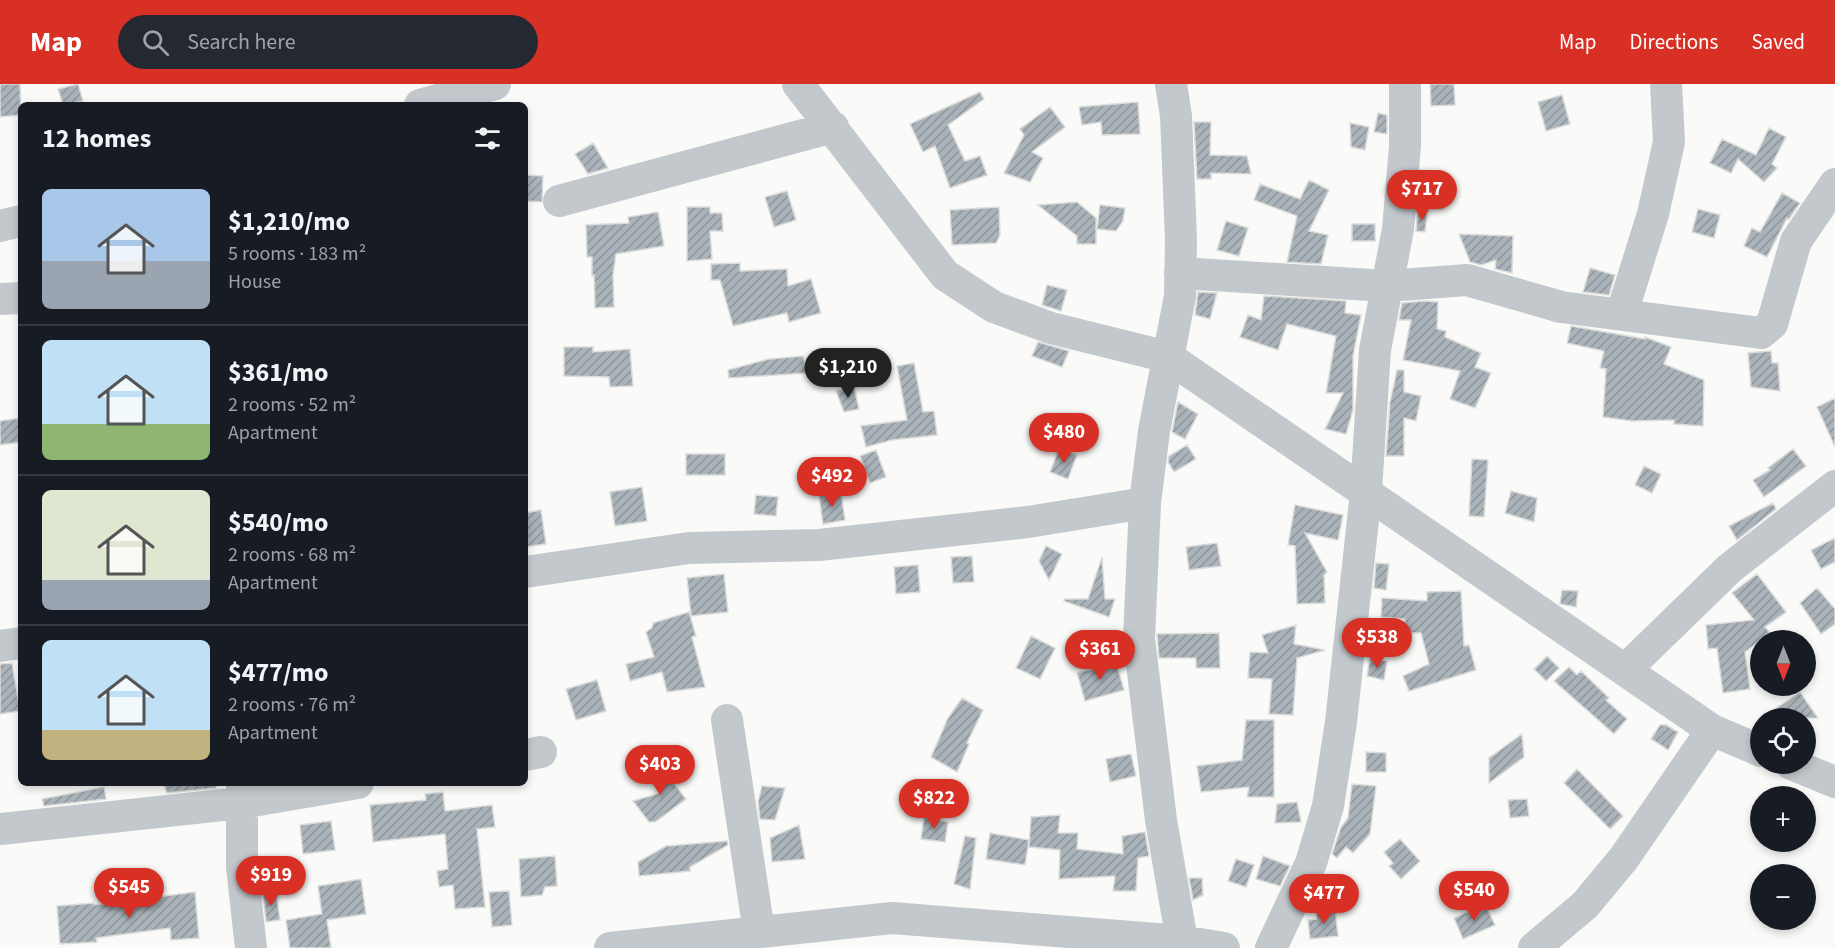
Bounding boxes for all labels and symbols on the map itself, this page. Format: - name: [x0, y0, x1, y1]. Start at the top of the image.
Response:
- pin: $717: [1386, 170, 1458, 221]
- pin: $1,210: [799, 348, 897, 399]
- pin: $480: [1028, 413, 1100, 464]
- pin: $492: [796, 457, 868, 508]
- pin: $538: [1341, 618, 1413, 669]
- pin: $361: [1064, 630, 1136, 681]
- north arrow: [1750, 630, 1816, 696]
- pin: $403: [624, 745, 696, 796]
- pin: $822: [898, 779, 970, 830]
- pin: $919: [235, 856, 307, 907]
- pin: $545: [93, 868, 165, 919]
- pin: $540: [1438, 871, 1510, 922]
- pin: $477: [1288, 874, 1360, 925]

